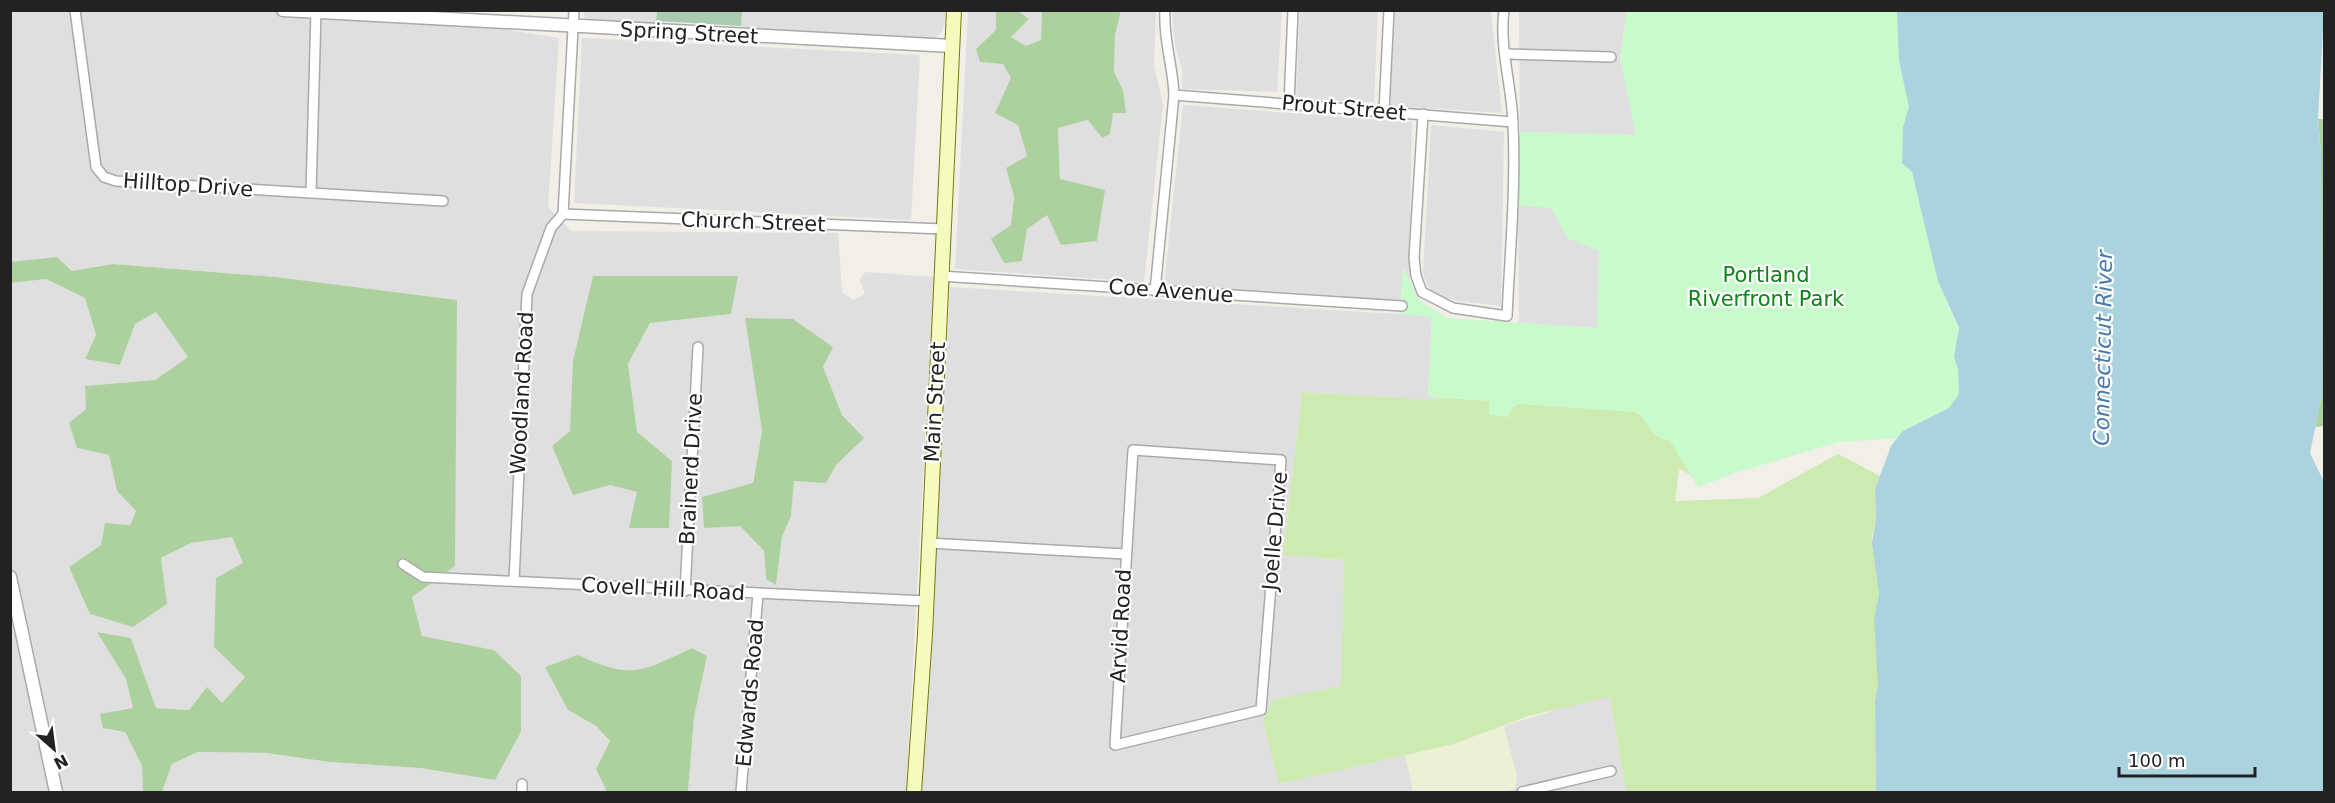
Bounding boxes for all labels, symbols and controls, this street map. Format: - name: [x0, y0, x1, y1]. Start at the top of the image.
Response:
- street label: Spring Street: [619, 17, 759, 49]
- street label: Prout Street: [1281, 91, 1407, 125]
- street label: Hilltop Drive: [122, 168, 254, 202]
- street label: Church Street: [680, 207, 826, 237]
- water label: Connecticut River: [2089, 248, 2117, 446]
- park label: Portland Riverfront Park: [1688, 263, 1845, 311]
- street label: Coe Avenue: [1108, 275, 1234, 307]
- street label: Woodland Road: [506, 311, 538, 475]
- street label: Main Street: [920, 341, 950, 463]
- street label: Brainerd Drive: [675, 392, 707, 546]
- street label: Joelle Drive: [1258, 471, 1292, 593]
- street label: Arvid Road: [1106, 568, 1136, 684]
- street label: Covell Hill Road: [581, 573, 745, 605]
- street label: Edwards Road: [732, 618, 768, 768]
- north arrow: [24, 719, 84, 779]
- scale bar: [2119, 740, 2256, 778]
- text: N: [50, 750, 71, 773]
- text: 100 m: [2128, 750, 2186, 771]

